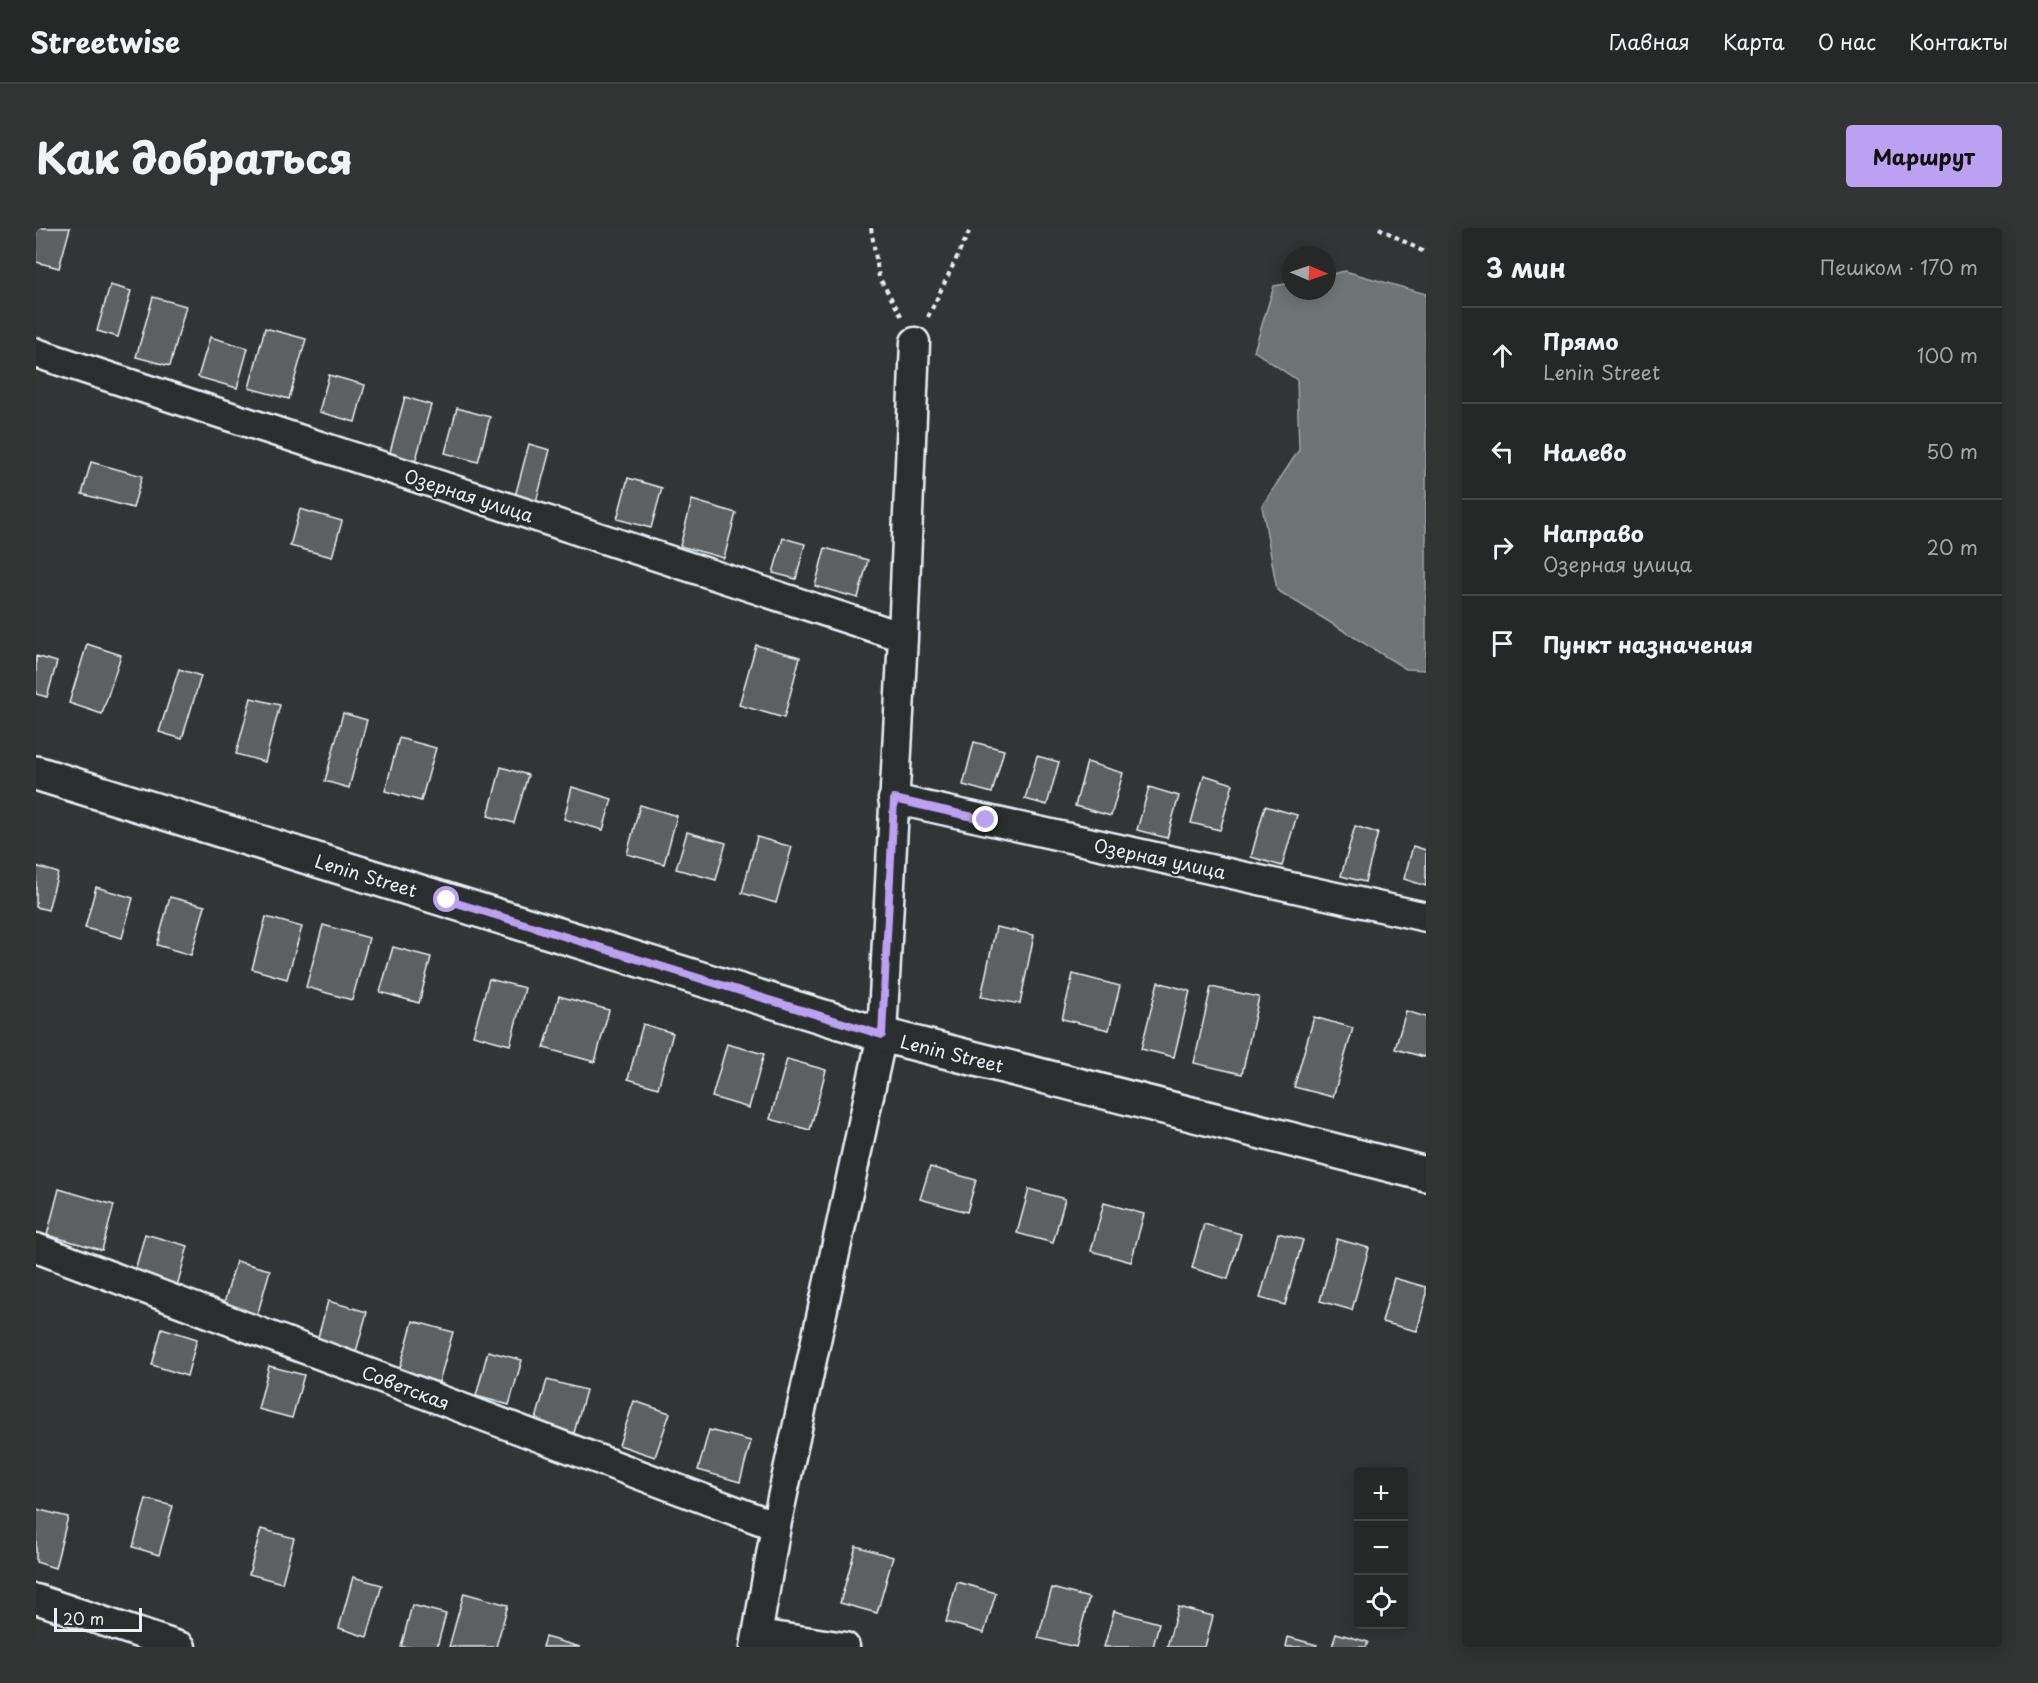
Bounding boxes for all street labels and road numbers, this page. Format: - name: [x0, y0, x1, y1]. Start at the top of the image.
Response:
- street label: Озерная улица: [401, 461, 538, 529]
- street label: Озерная улица: [1092, 831, 1229, 885]
- street label: Lenin Street: [312, 847, 420, 903]
- street label: Lenin Street: [898, 1027, 1006, 1079]
- street label: Советская: [358, 1358, 454, 1416]

